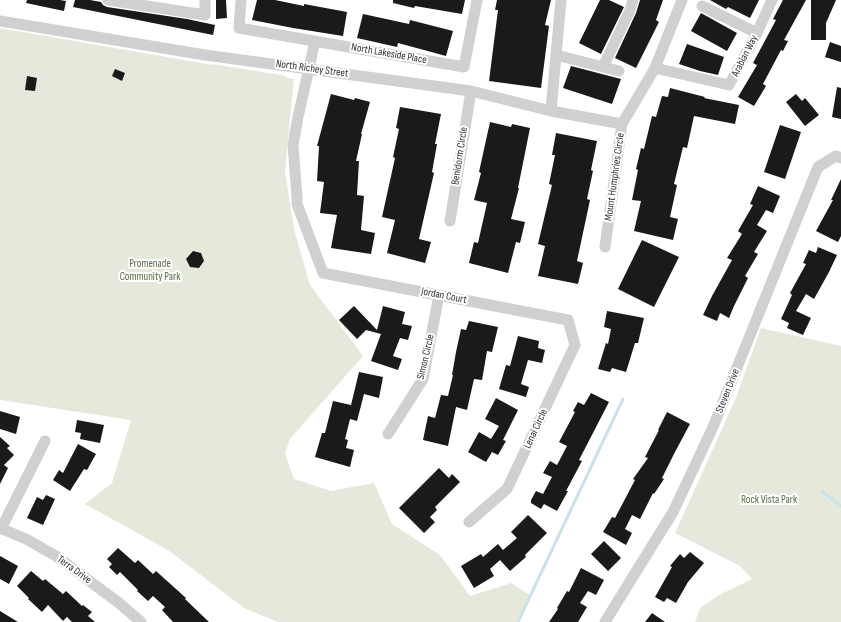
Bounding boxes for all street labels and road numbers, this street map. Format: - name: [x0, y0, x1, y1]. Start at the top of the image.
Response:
- street label: Arabian Way: [729, 33, 761, 79]
- street label: North Lakeside Place: [350, 41, 428, 67]
- street label: North Richey Street: [275, 57, 349, 81]
- street label: Benidorm Circle: [449, 126, 471, 186]
- street label: Mount Humphries Circle: [602, 132, 628, 222]
- street label: Jordan Court: [420, 285, 468, 307]
- street label: Simon Circle: [414, 333, 438, 381]
- street label: Steven Drive: [713, 367, 743, 415]
- street label: Lenai Circle: [521, 407, 551, 451]
- street label: Terra Drive: [54, 553, 94, 587]

